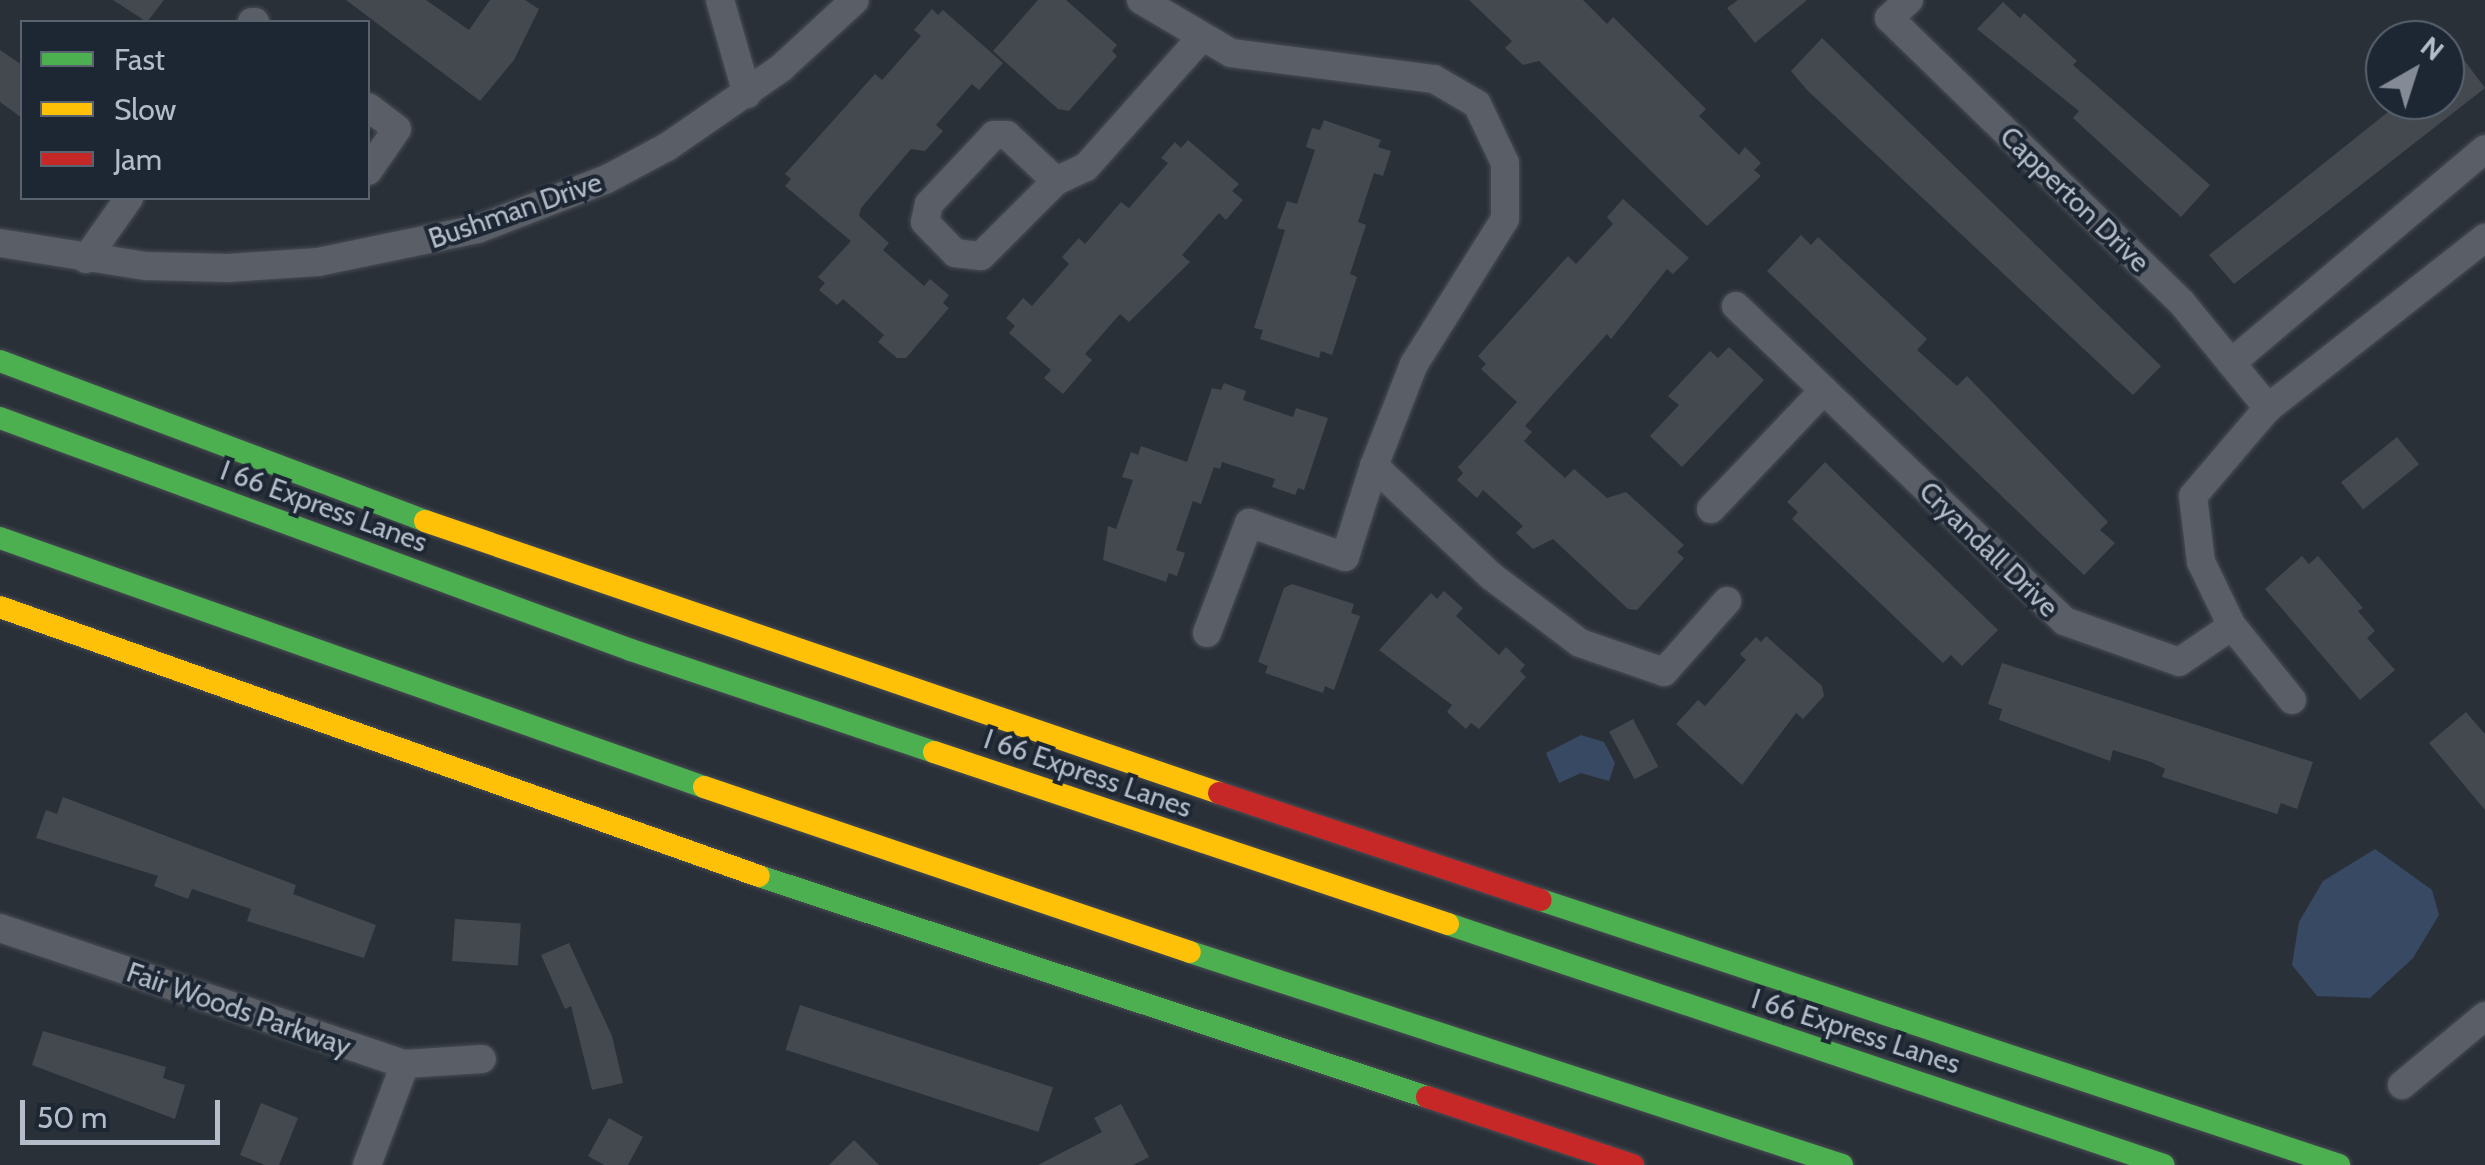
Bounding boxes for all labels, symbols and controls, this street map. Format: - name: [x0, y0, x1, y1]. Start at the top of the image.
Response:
- legend: [20, 20, 370, 200]
- north arrow: [2365, 20, 2465, 120]
- text: N: [2414, 29, 2451, 68]
- text: Fast: [114, 41, 165, 78]
- text: Slow: [114, 91, 176, 128]
- street label: Capperton Drive: [1993, 119, 2157, 279]
- text: Jam: [114, 141, 162, 178]
- street label: Bushman Drive: [424, 165, 606, 255]
- street label: I 66 Express Lanes: [216, 453, 432, 559]
- street label: Cryandall Drive: [1912, 474, 2066, 624]
- street label: I 66 Express Lanes: [980, 722, 1196, 824]
- street label: Fair Woods Parkway: [122, 955, 356, 1063]
- street label: I 66 Express Lanes: [1747, 981, 1965, 1081]
- scale bar: [25, 1080, 225, 1142]
- text: 50 m: [37, 1099, 107, 1136]

